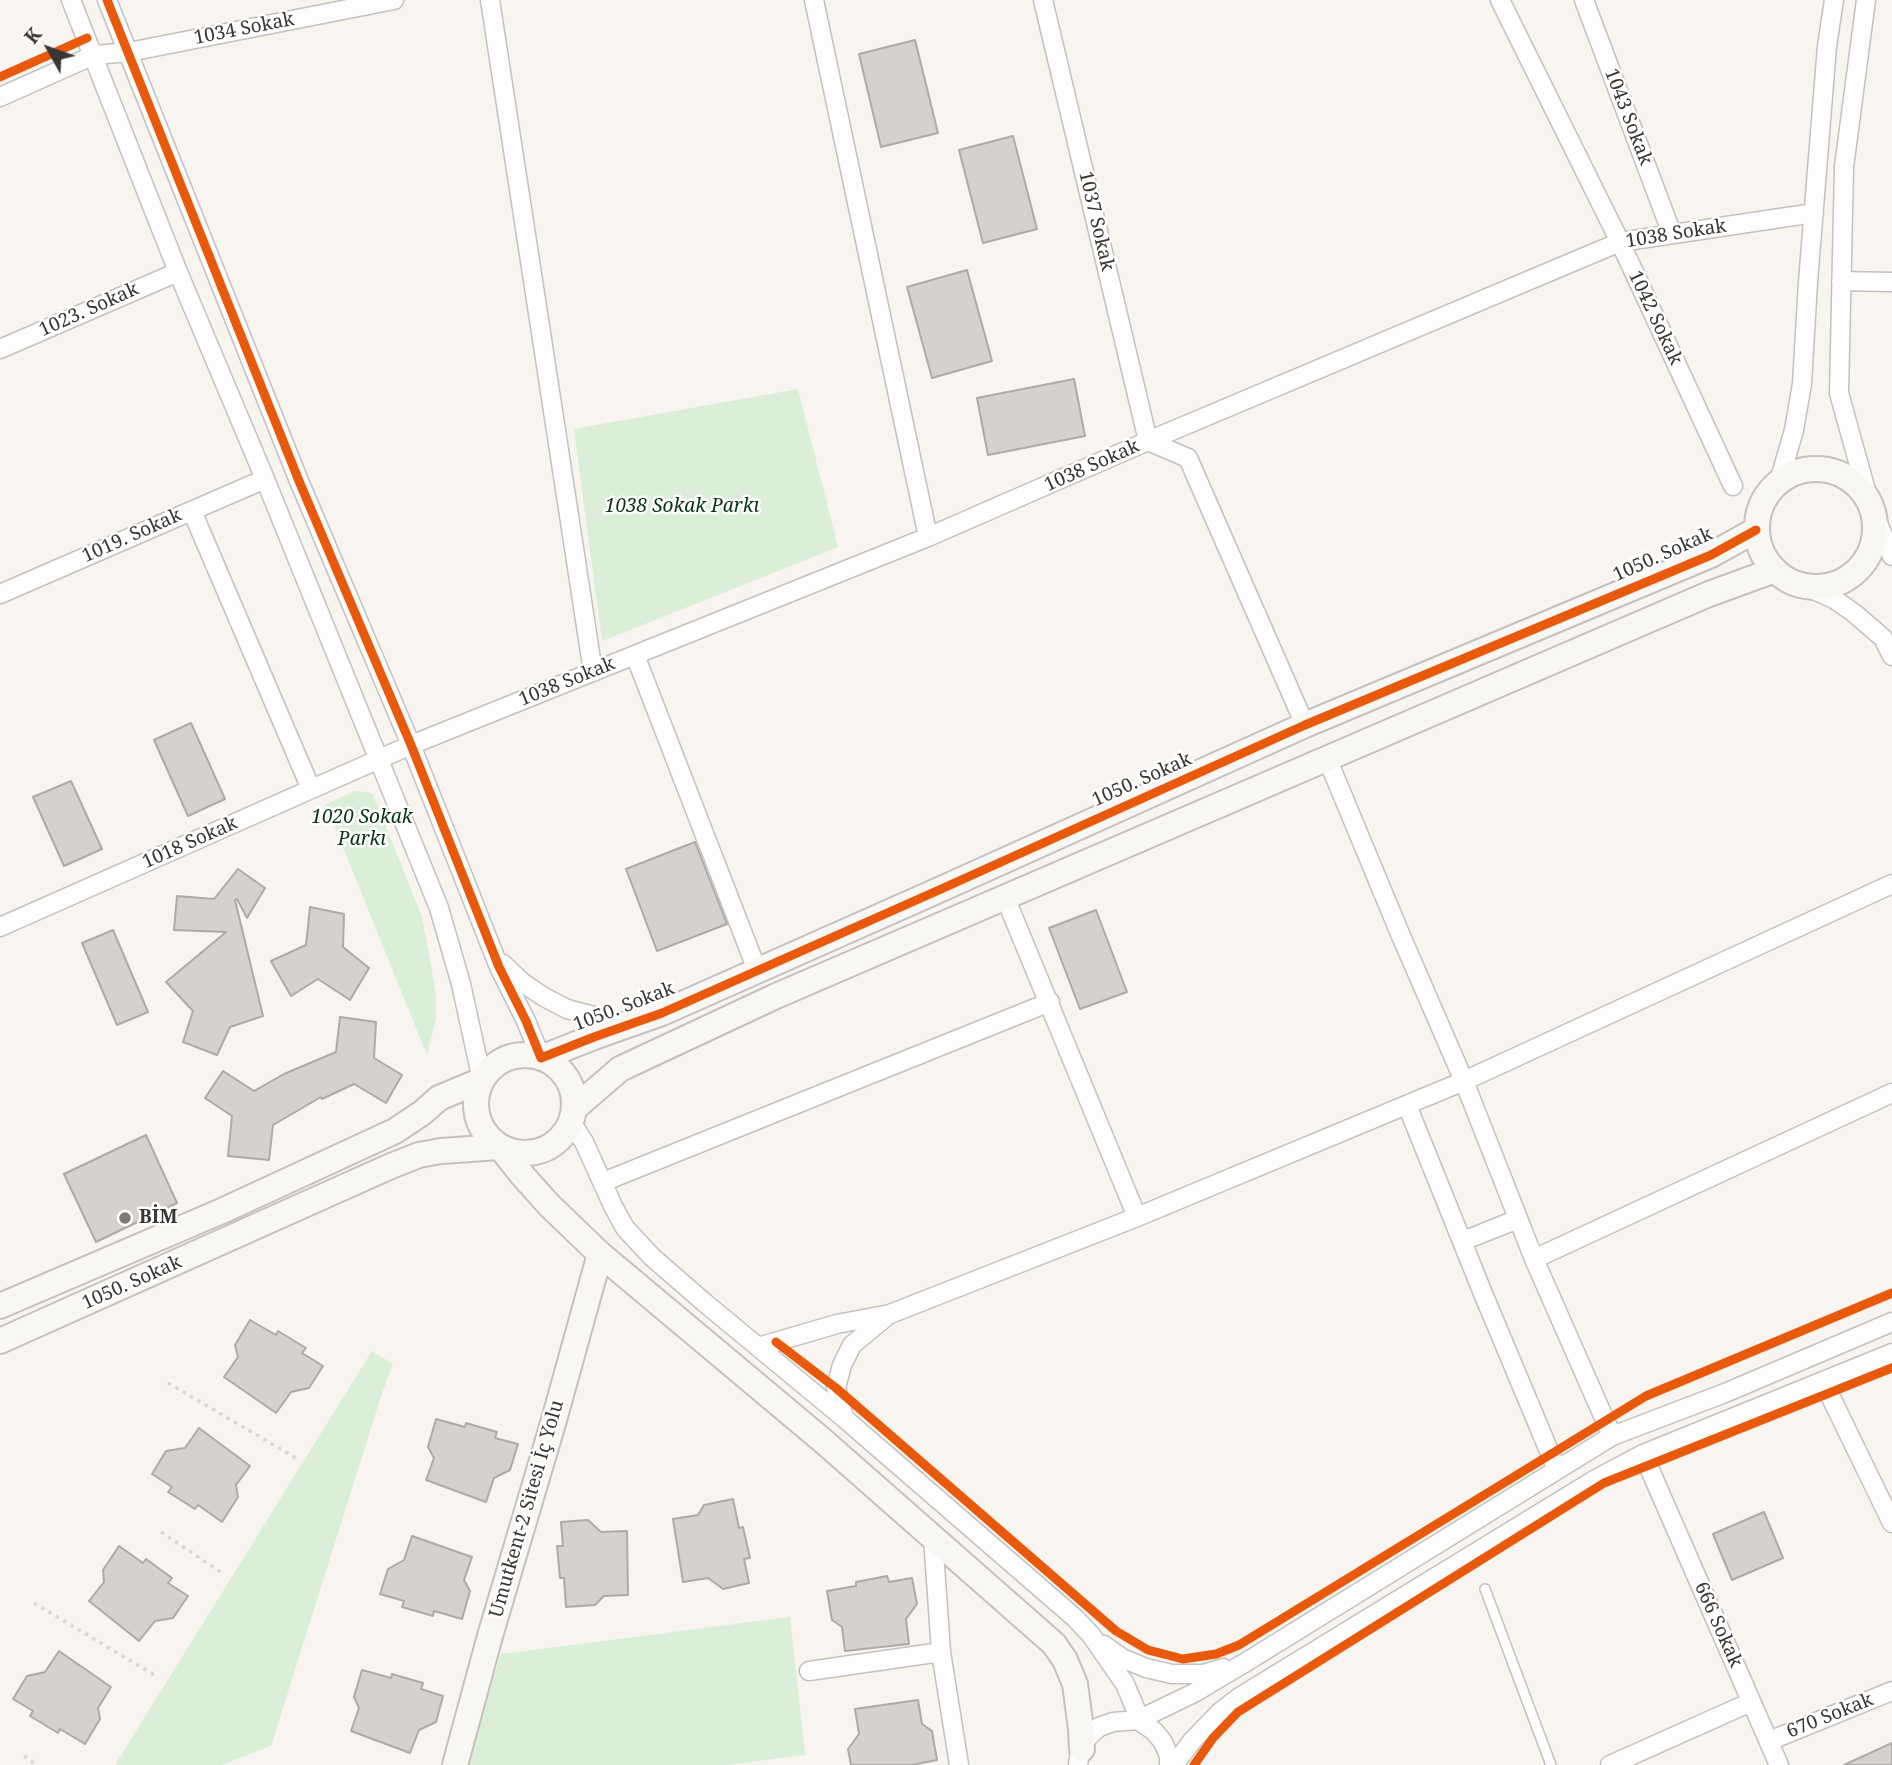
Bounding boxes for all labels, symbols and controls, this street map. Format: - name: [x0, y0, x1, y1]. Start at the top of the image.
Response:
- street label: 1034 Sokak: [192, 8, 296, 50]
- north arrow: [14, 14, 84, 84]
- text: K: [18, 22, 47, 49]
- street label: 1043 Sokak: [1599, 65, 1657, 169]
- street label: 1037 Sokak: [1073, 169, 1119, 273]
- street label: 1038 Sokak: [1624, 215, 1728, 253]
- street label: 1042 Sokak: [1623, 267, 1687, 369]
- street label: 1023. Sokak: [36, 278, 142, 342]
- street label: 1038 Sokak: [1041, 435, 1143, 497]
- park label: 1038 Sokak Parkı: [605, 496, 759, 518]
- street label: 1019. Sokak: [79, 504, 185, 568]
- street label: 1050. Sokak: [1610, 523, 1716, 587]
- street label: 1038 Sokak: [516, 652, 618, 712]
- street label: 1050. Sokak: [1089, 748, 1195, 812]
- park label: 1020 Sokak Parkı: [311, 807, 413, 851]
- street label: 1018 Sokak: [139, 812, 241, 874]
- street label: 1050. Sokak: [570, 977, 678, 1037]
- place label: BİM: [139, 1207, 177, 1229]
- marker: BİM: [117, 1210, 133, 1226]
- street label: 1050. Sokak: [79, 1251, 185, 1315]
- street label: Umutkent-2 Sitesi İç Yolu: [485, 1398, 569, 1620]
- street label: 666 Sokak: [1689, 1579, 1747, 1671]
- street label: 670 Sokak: [1784, 1688, 1876, 1744]

